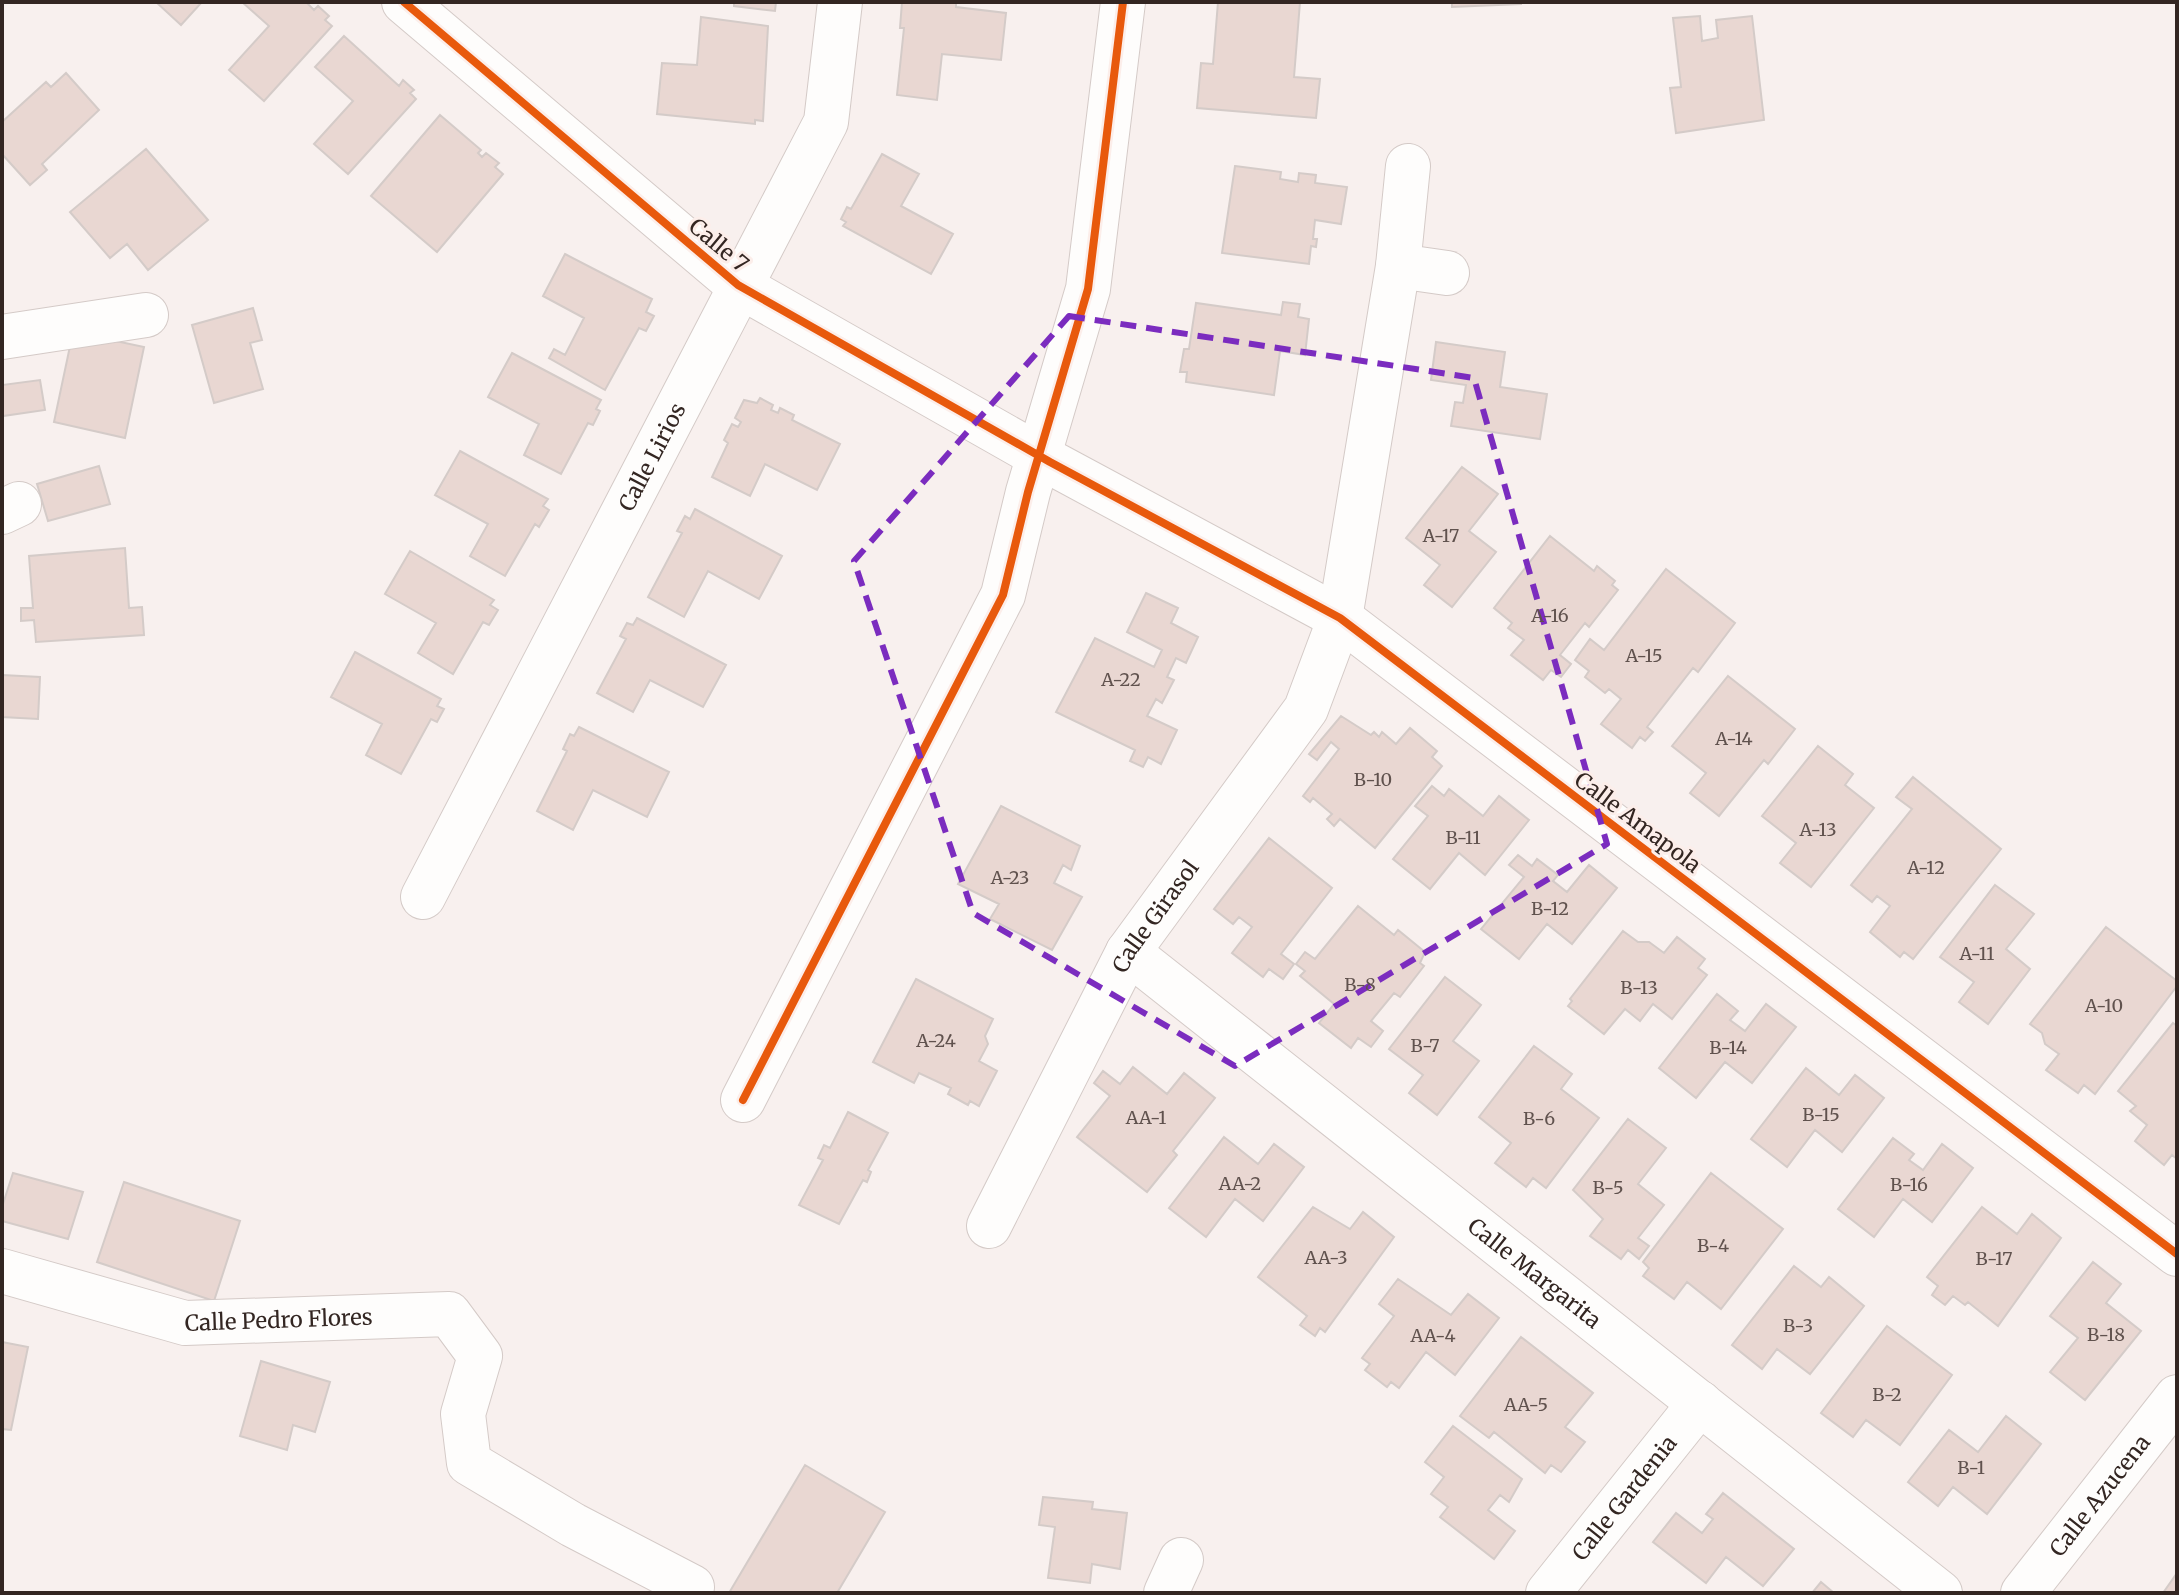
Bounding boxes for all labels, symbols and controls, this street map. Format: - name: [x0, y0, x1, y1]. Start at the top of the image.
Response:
- street label: Calle 7: [683, 212, 755, 278]
- street label: Calle Lirios: [612, 398, 691, 516]
- house number: A-17: [1422, 524, 1459, 547]
- house number: A-16: [1530, 604, 1569, 627]
- house number: A-15: [1624, 644, 1663, 667]
- house number: A-22: [1100, 668, 1141, 691]
- house number: A-14: [1714, 727, 1753, 750]
- street label: Calle Amapola: [1569, 765, 1707, 879]
- house number: B-10: [1354, 768, 1392, 791]
- house number: A-13: [1798, 818, 1837, 841]
- house number: B-11: [1445, 826, 1481, 849]
- street label: Calle Girasol: [1106, 854, 1205, 977]
- house number: A-12: [1906, 856, 1945, 879]
- house number: A-23: [990, 866, 1029, 889]
- house number: B-12: [1531, 897, 1569, 920]
- house number: A-11: [1959, 942, 1994, 965]
- house number: B-8: [1344, 973, 1376, 996]
- house number: B-13: [1620, 976, 1658, 999]
- house number: A-10: [2084, 994, 2123, 1017]
- house number: A-24: [915, 1029, 956, 1052]
- house number: B-7: [1411, 1034, 1439, 1057]
- house number: B-14: [1709, 1036, 1747, 1059]
- house number: B-15: [1802, 1103, 1840, 1126]
- house number: AA-1: [1125, 1106, 1166, 1129]
- house number: B-6: [1523, 1107, 1555, 1130]
- house number: AA-2: [1218, 1172, 1261, 1195]
- house number: B-16: [1890, 1173, 1928, 1196]
- house number: B-5: [1592, 1176, 1624, 1199]
- street label: Calle Margarita: [1462, 1212, 1607, 1334]
- house number: B-4: [1697, 1234, 1729, 1257]
- house number: AA-3: [1303, 1246, 1348, 1269]
- house number: B-17: [1976, 1247, 2012, 1270]
- street label: Calle Pedro Flores: [184, 1303, 373, 1337]
- house number: B-3: [1783, 1314, 1813, 1337]
- house number: B-18: [2087, 1323, 2125, 1346]
- house number: AA-4: [1409, 1324, 1456, 1347]
- house number: B-2: [1872, 1383, 1902, 1406]
- house number: AA-5: [1503, 1393, 1548, 1416]
- street label: Calle Gardenia: [1566, 1429, 1683, 1566]
- street label: Calle Azucena: [2043, 1429, 2156, 1562]
- house number: B-1: [1957, 1456, 1985, 1479]

